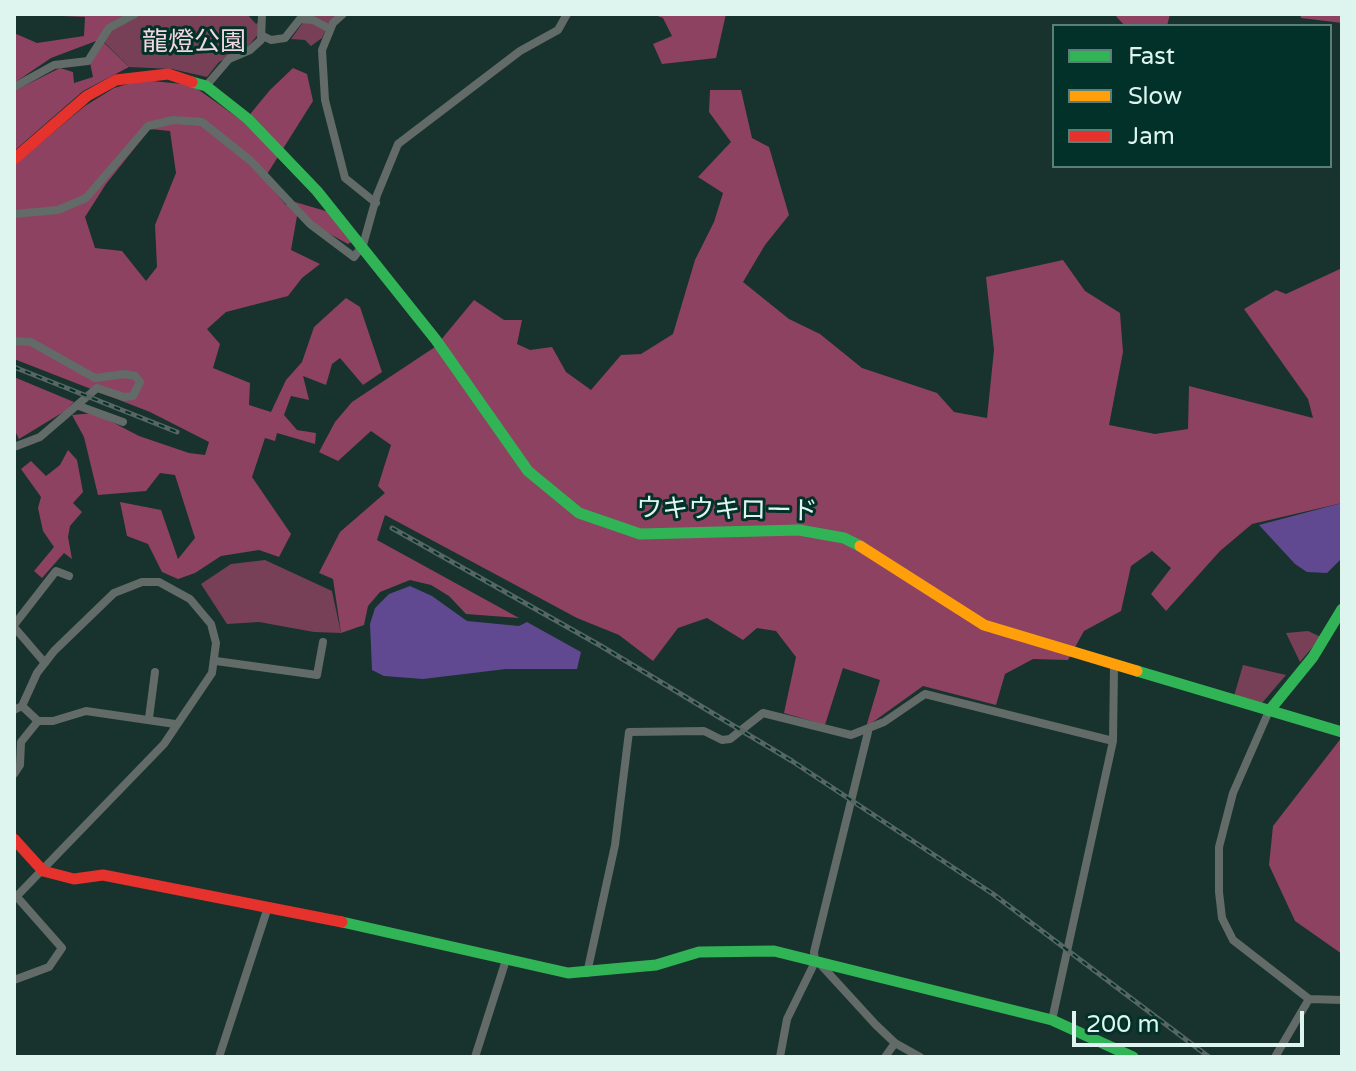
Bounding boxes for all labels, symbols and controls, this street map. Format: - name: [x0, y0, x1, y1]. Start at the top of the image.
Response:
- legend: [1052, 24, 1332, 168]
- park label: 龍燈公園: [142, 27, 246, 59]
- text: Fast: [1128, 42, 1175, 71]
- text: Slow: [1128, 82, 1182, 111]
- text: Jam: [1128, 122, 1175, 151]
- street label: ウキウキロード: [636, 494, 818, 528]
- scale bar: [1076, 995, 1308, 1045]
- text: 200 m: [1086, 1010, 1160, 1039]

